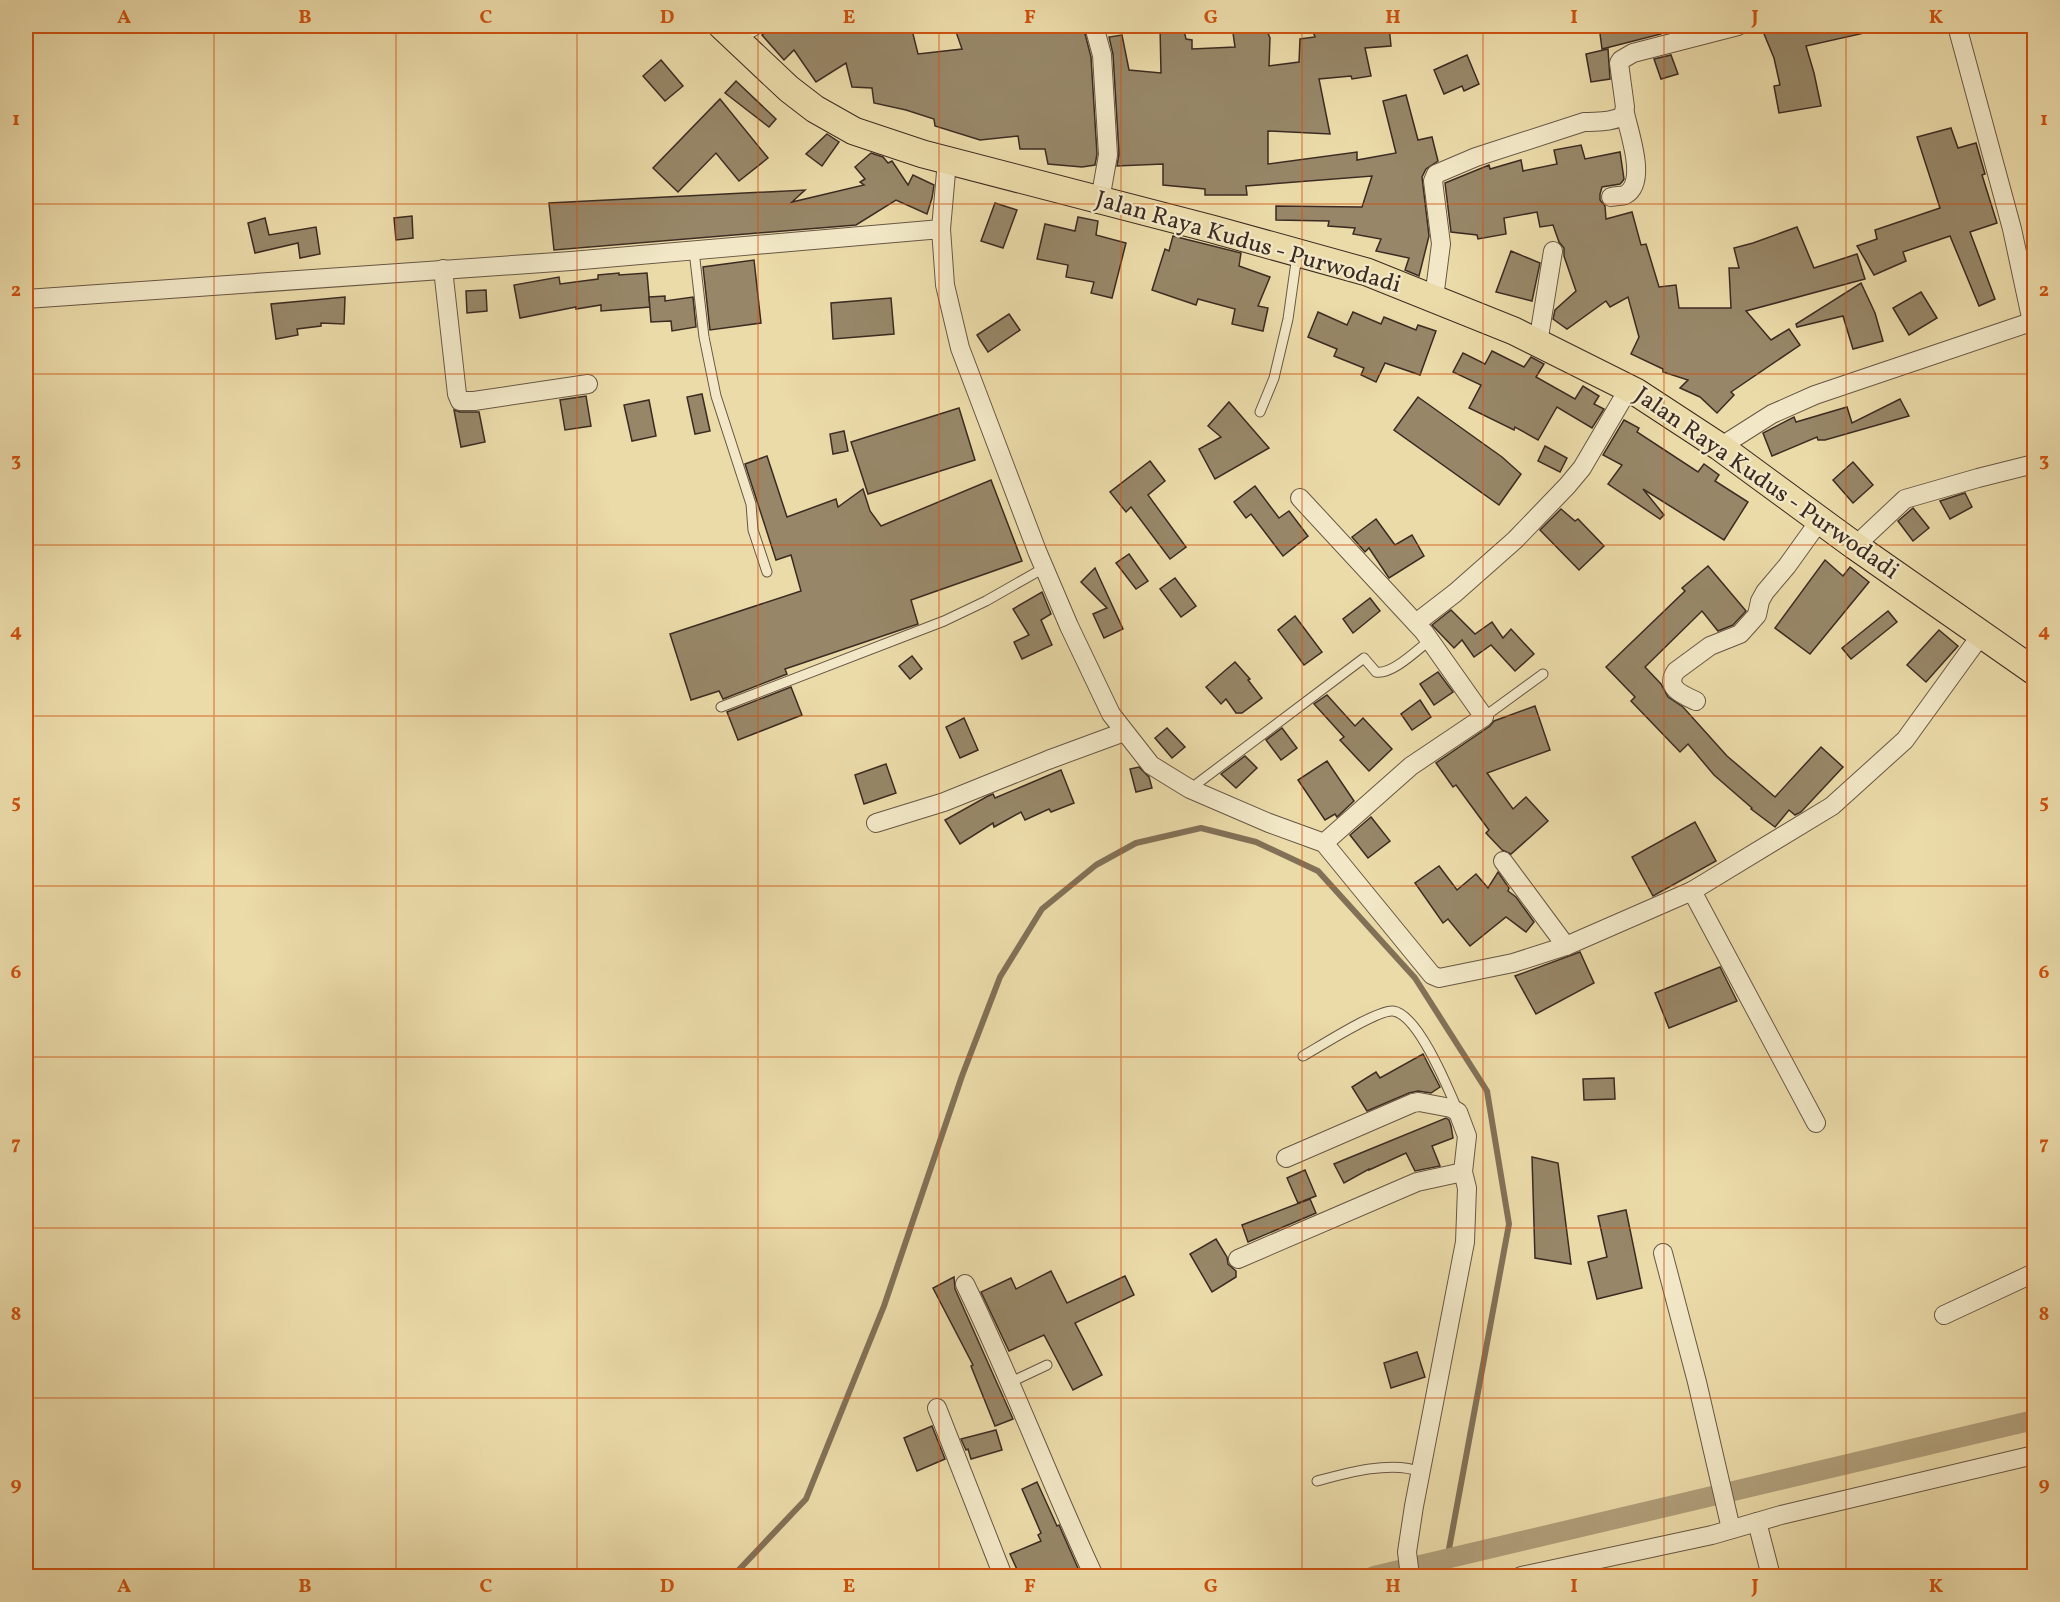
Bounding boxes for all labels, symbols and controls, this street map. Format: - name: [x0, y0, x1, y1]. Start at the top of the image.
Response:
- text: A: [117, 4, 131, 32]
- text: B: [298, 4, 312, 32]
- text: C: [480, 4, 493, 32]
- text: D: [660, 4, 674, 32]
- text: E: [843, 4, 855, 32]
- text: F: [1024, 4, 1036, 32]
- text: G: [1204, 4, 1218, 32]
- text: H: [1385, 4, 1401, 32]
- text: I: [1570, 4, 1578, 32]
- text: J: [1750, 4, 1759, 32]
- text: K: [1929, 4, 1944, 32]
- text: 1: [12, 106, 20, 134]
- text: 1: [2040, 106, 2048, 134]
- street label: Jalan Raya Kudus - Purwodadi: [1091, 183, 1405, 303]
- text: 2: [11, 277, 21, 305]
- text: 2: [2039, 277, 2049, 305]
- street label: Jalan Raya Kudus - Purwodadi: [1627, 379, 1905, 589]
- text: 3: [11, 447, 21, 475]
- text: 3: [2039, 447, 2049, 475]
- text: 4: [10, 618, 22, 646]
- text: 4: [2038, 618, 2050, 646]
- text: 5: [11, 789, 21, 817]
- text: 5: [2039, 789, 2049, 817]
- text: 6: [11, 959, 22, 987]
- text: 6: [2039, 959, 2050, 987]
- text: 7: [11, 1130, 21, 1158]
- text: 7: [2039, 1130, 2049, 1158]
- text: 8: [11, 1301, 21, 1329]
- text: 8: [2039, 1301, 2049, 1329]
- text: 9: [10, 1471, 22, 1499]
- text: 9: [2038, 1471, 2050, 1499]
- text: A: [117, 1573, 131, 1601]
- text: B: [298, 1573, 312, 1601]
- text: C: [480, 1573, 493, 1601]
- text: D: [660, 1573, 674, 1601]
- text: E: [843, 1573, 855, 1601]
- text: F: [1024, 1573, 1036, 1601]
- text: G: [1204, 1573, 1218, 1601]
- text: H: [1385, 1573, 1401, 1601]
- text: I: [1570, 1573, 1578, 1601]
- text: J: [1750, 1573, 1759, 1601]
- text: K: [1929, 1573, 1944, 1601]

